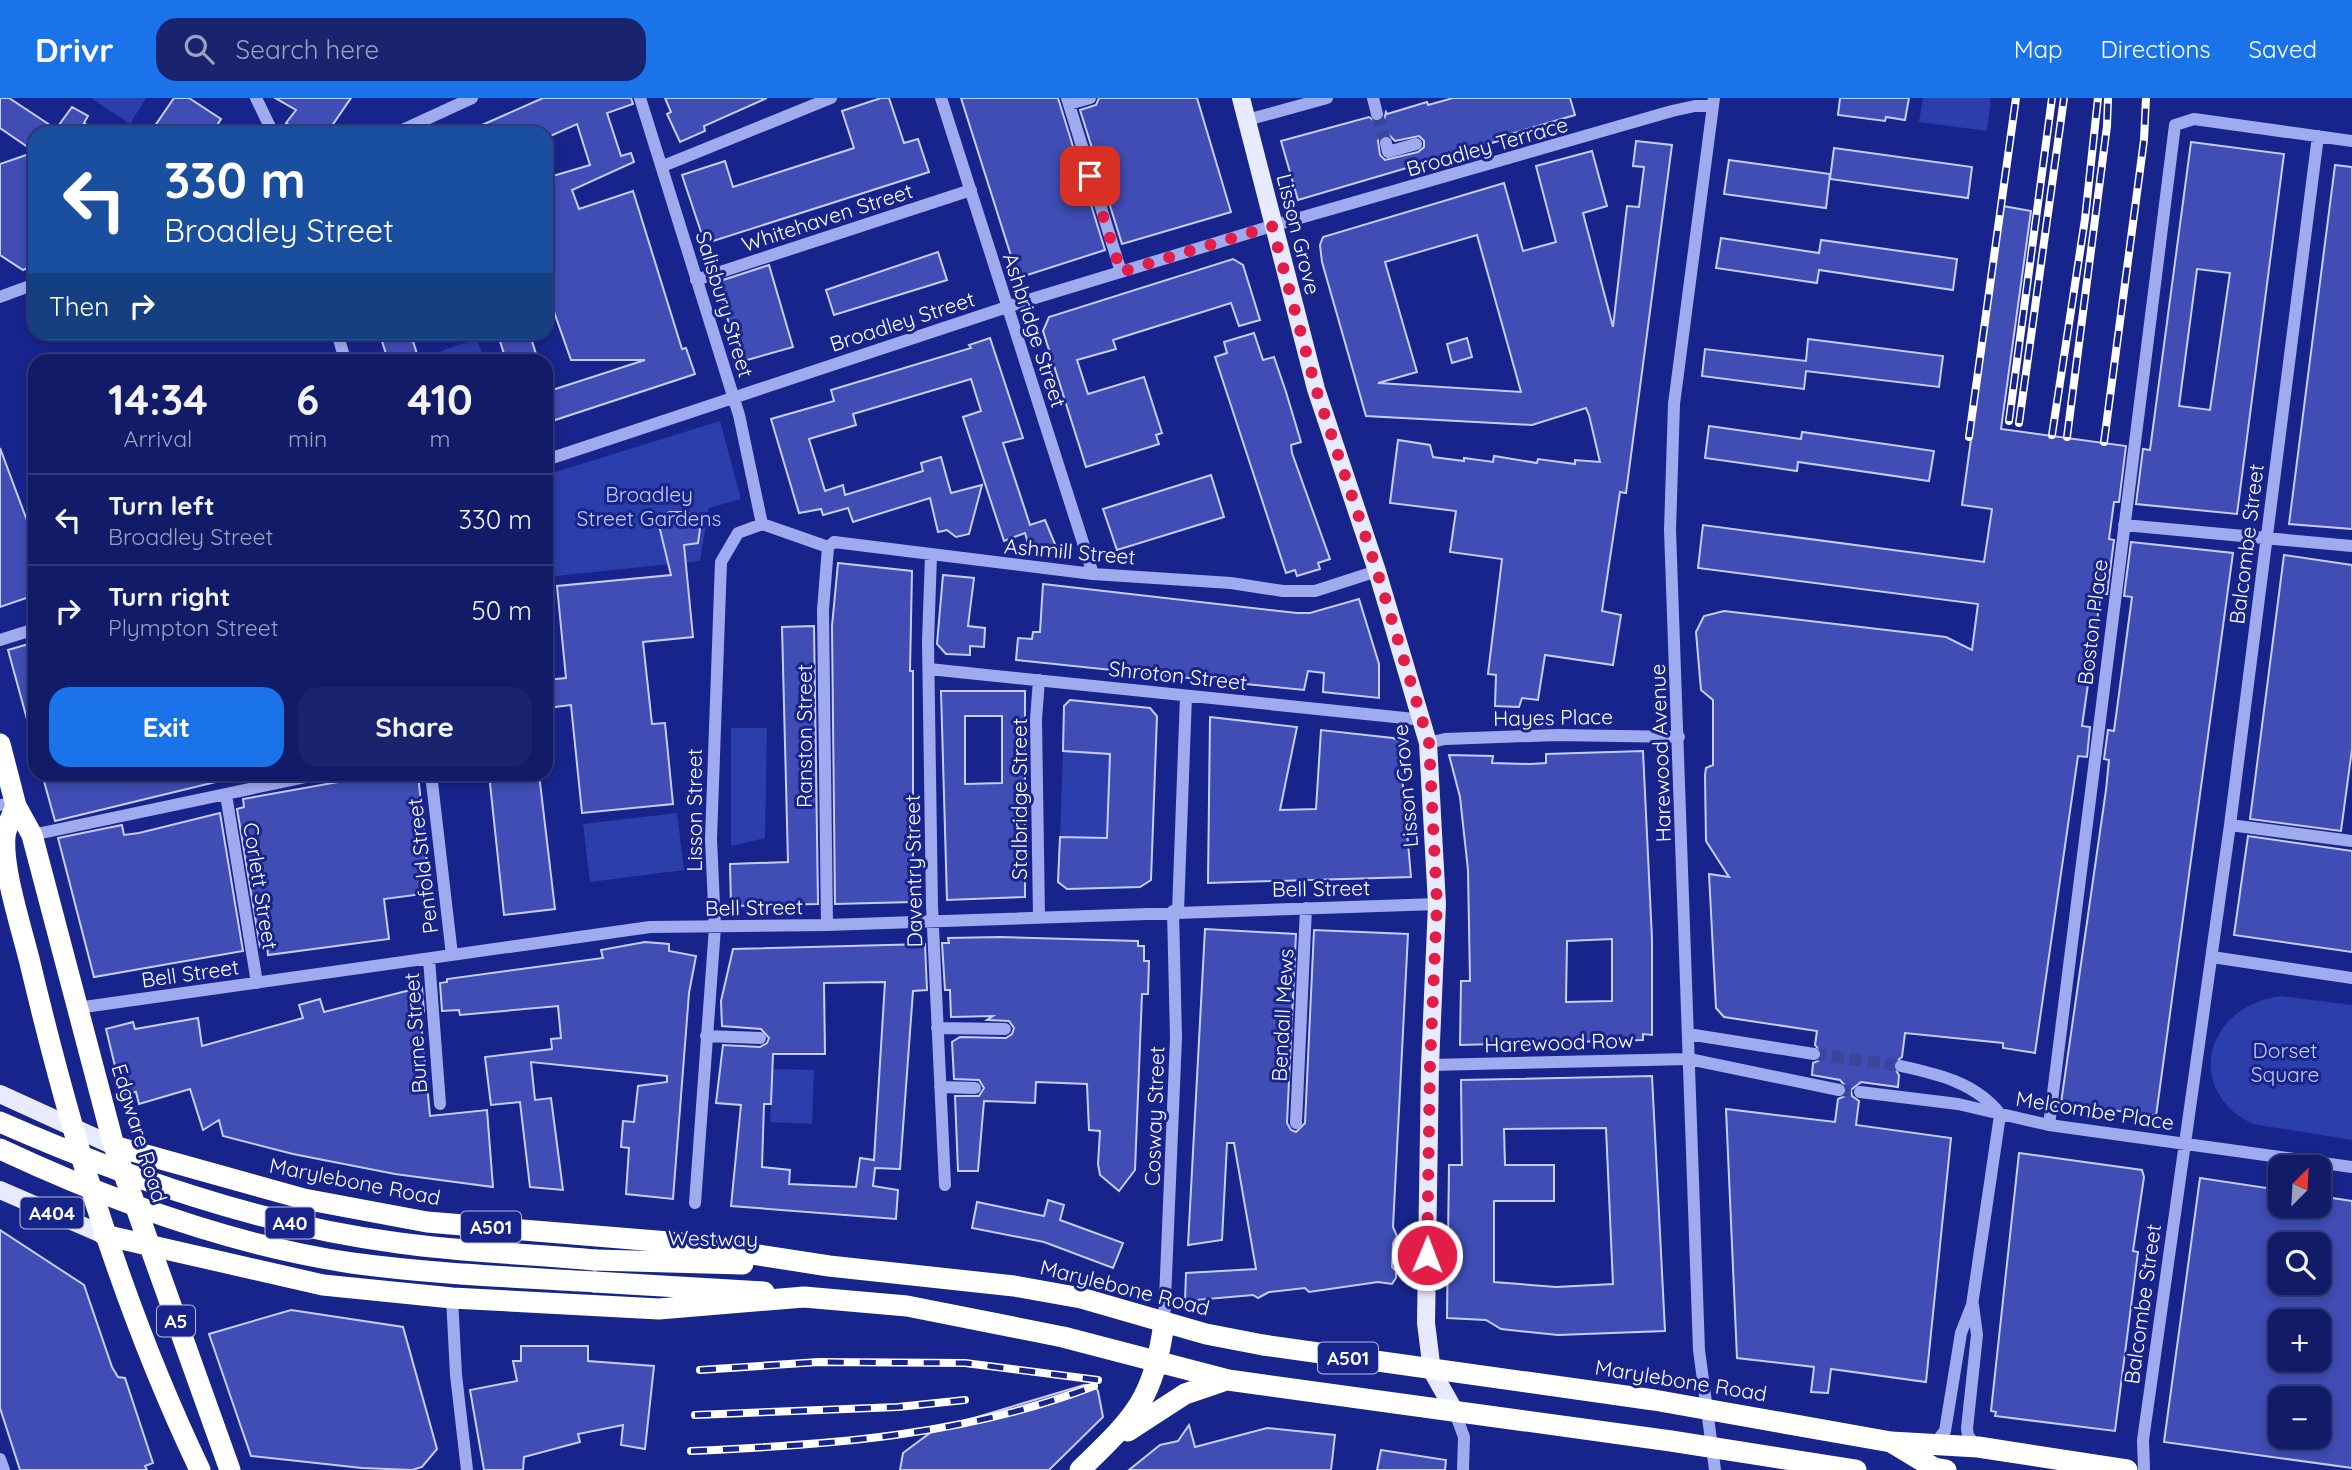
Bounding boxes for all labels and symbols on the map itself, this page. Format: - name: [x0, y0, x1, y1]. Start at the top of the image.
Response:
- street label: Broadley Terrace: [1403, 111, 1571, 181]
- pin: [1060, 146, 1120, 206]
- street label: Lisson Grove: [1271, 171, 1327, 297]
- street label: Whitehaven Street: [738, 177, 916, 257]
- street label: Salisbury Street: [690, 228, 760, 380]
- street label: Ashbridge Street: [998, 249, 1072, 411]
- street label: Broadley Street: [826, 285, 978, 357]
- street label: Balcombe Street: [2223, 462, 2269, 626]
- park label: Broadley Street Gardens: [577, 481, 721, 531]
- street label: Ashmill Street: [1003, 532, 1137, 570]
- street label: Boston Place: [2071, 558, 2113, 686]
- street label: Shroton Street: [1108, 655, 1248, 695]
- street label: Harewood Avenue: [1644, 663, 1676, 843]
- street label: Ranston Street: [791, 664, 817, 808]
- street label: Hayes Place: [1493, 703, 1613, 731]
- street label: Stalbridge Street: [1006, 718, 1032, 880]
- street label: Lisson Grove: [1387, 723, 1423, 849]
- street label: Lisson Street: [681, 748, 707, 872]
- street label: Daventry Street: [899, 794, 927, 948]
- street label: Penfold Street: [401, 797, 443, 935]
- street label: Corlett Street: [238, 821, 284, 951]
- street label: Bell Street: [1272, 874, 1370, 902]
- street label: Bell Street: [705, 893, 803, 921]
- street label: Bendall Mews: [1266, 948, 1298, 1082]
- street label: Bell Street: [140, 953, 240, 993]
- street label: Burne Street: [398, 972, 432, 1094]
- street label: Harewood Row: [1484, 1026, 1634, 1058]
- park label: Dorset Square: [2251, 1037, 2319, 1087]
- street label: Cosway Street: [1139, 1046, 1169, 1186]
- street label: Edgware Road: [107, 1061, 173, 1205]
- street label: Melcombe Place: [2014, 1085, 2176, 1135]
- street label: Marylebone Road: [267, 1152, 443, 1210]
- north arrow: [2268, 1155, 2331, 1218]
- road number: A404: [20, 1198, 84, 1228]
- road number: A40: [266, 1208, 314, 1238]
- road number: A501: [461, 1212, 521, 1242]
- position arrow: [1390, 1218, 1464, 1292]
- street label: Balcombe Street: [2118, 1222, 2166, 1386]
- street label: Westway: [668, 1224, 758, 1252]
- street label: Marylebone Road: [1038, 1253, 1212, 1321]
- road number: A5: [157, 1306, 195, 1336]
- road number: A501: [1318, 1342, 1378, 1374]
- street label: Marylebone Road: [1593, 1354, 1769, 1406]

